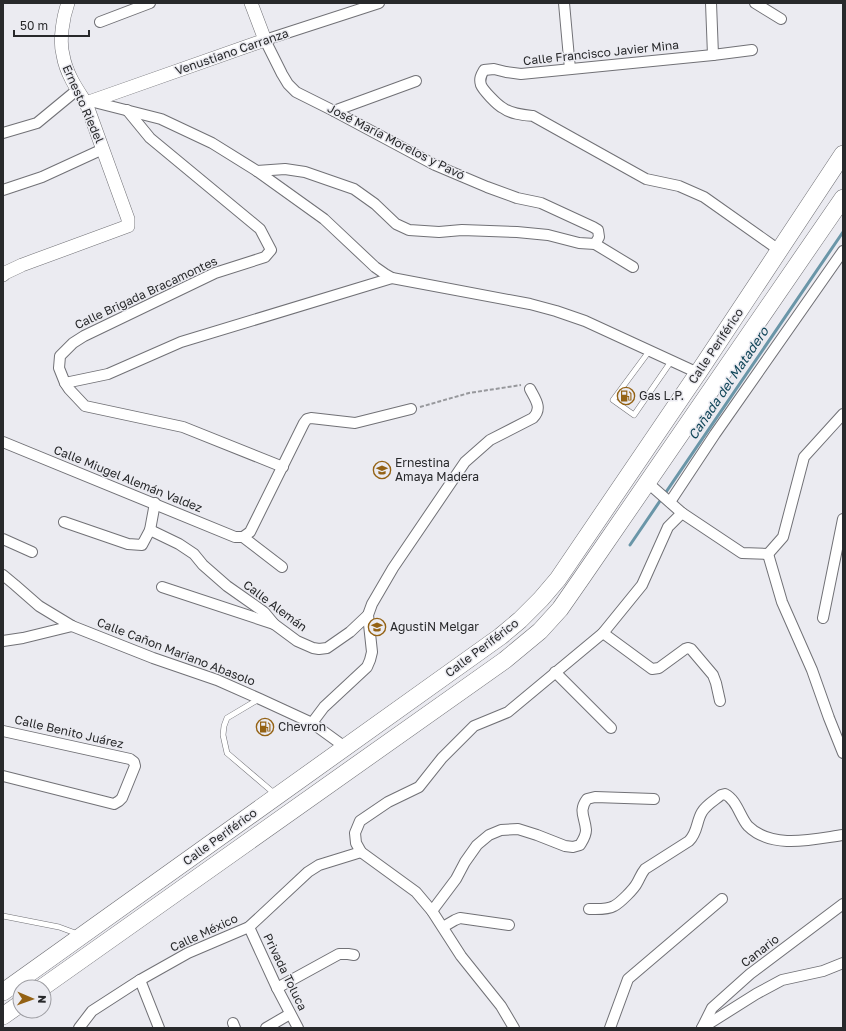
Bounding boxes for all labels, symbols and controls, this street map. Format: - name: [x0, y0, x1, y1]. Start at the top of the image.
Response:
- scale bar: [14, 12, 89, 38]
- text: 50 m: [20, 18, 48, 33]
- street label: Venustiano Carranza: [173, 25, 290, 78]
- street label: Calle Francisco Javier Mina: [522, 37, 680, 68]
- street label: Ernesto Riedel: [59, 62, 107, 145]
- street label: José María Morelos y Pavó: [325, 100, 467, 183]
- street label: Calle Brigada Bracamontes: [72, 253, 219, 332]
- street label: Calle Periférico: [685, 305, 746, 386]
- water label: Cañada del Matadero: [684, 323, 772, 442]
- fuel station icon: Gas L.P.: [616, 386, 636, 406]
- place label: Gas L.P.: [639, 388, 684, 403]
- street label: Calle Miugel Alemán Valdez: [52, 442, 205, 515]
- place label: Ernestina Amaya Madera: [395, 455, 479, 484]
- school or university icon: Ernestina Amaya Madera: [372, 460, 392, 480]
- street label: Calle Alemán: [241, 577, 310, 634]
- street label: Calle Cañon Mariano Abasolo: [95, 614, 257, 689]
- street label: Calle Periférico: [442, 615, 521, 680]
- school or university icon: AgustiN Melgar: [367, 617, 387, 637]
- place label: AgustiN Melgar: [390, 619, 479, 634]
- street label: Calle Benito Juárez: [13, 712, 125, 751]
- fuel station icon: Chevron: [255, 717, 275, 737]
- place label: Chevron: [278, 719, 326, 734]
- street label: Calle Periférico: [180, 805, 260, 869]
- street label: Calle México: [168, 910, 240, 955]
- street label: Privada Toluca: [260, 931, 311, 1013]
- street label: Canario: [738, 931, 782, 970]
- north arrow: [12, 979, 52, 1019]
- text: N: [36, 995, 49, 1004]

